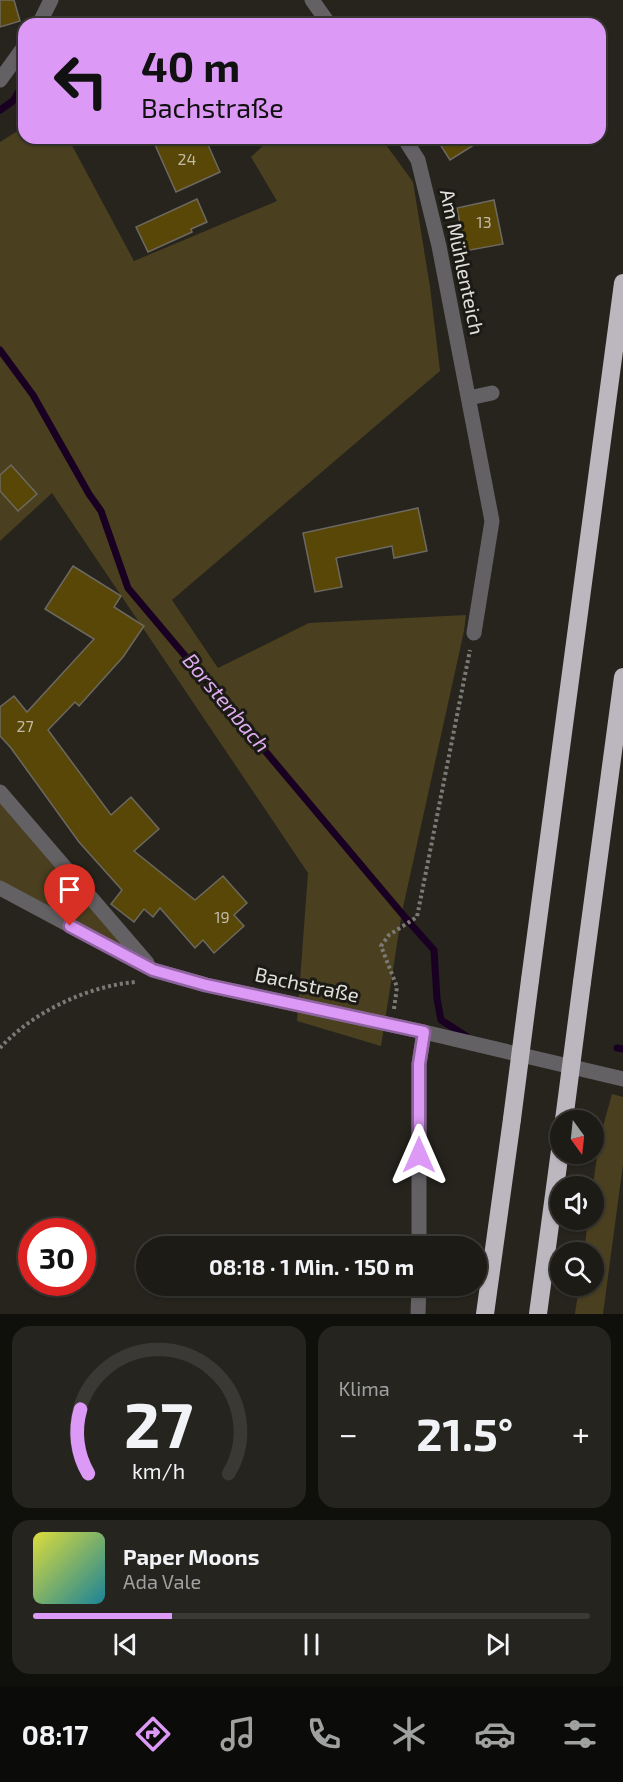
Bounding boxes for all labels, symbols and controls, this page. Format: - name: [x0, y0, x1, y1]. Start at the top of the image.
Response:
- text: 40 m: [141, 40, 240, 90]
- icon: left: [42, 42, 120, 120]
- text: Bachstraße: [141, 91, 284, 123]
- house number: 24: [178, 149, 197, 168]
- street label: Am Mühlenteich: [436, 187, 490, 337]
- house number: 13: [476, 212, 492, 231]
- water label: Borstenbach: [179, 647, 276, 757]
- house number: 27: [16, 716, 34, 735]
- pin: [44, 864, 95, 926]
- icon: arrive: [53, 873, 86, 906]
- house number: 19: [214, 907, 230, 926]
- street label: Bachstraße: [253, 961, 361, 1007]
- north arrow: [550, 1110, 604, 1164]
- map controls: [550, 1110, 604, 1296]
- position arrow: [387, 1123, 451, 1187]
- button: sound: [550, 1176, 604, 1230]
- speed limit sign: 30: [18, 1218, 96, 1296]
- button: search: [550, 1242, 604, 1296]
- text: 08:18 · 1 Min. · 150 m: [209, 1253, 414, 1279]
- text: Klima: [339, 1376, 390, 1400]
- text: 27: [124, 1386, 193, 1461]
- text: 21.5°: [416, 1406, 513, 1460]
- text: −: [339, 1413, 358, 1453]
- text: +: [572, 1413, 590, 1453]
- text: km/h: [132, 1458, 185, 1483]
- text: Paper Moons: [123, 1543, 259, 1569]
- text: Ada Vale: [123, 1569, 201, 1593]
- icon: previous: [109, 1628, 142, 1661]
- icon: pause: [295, 1628, 328, 1661]
- icon: next: [481, 1628, 514, 1661]
- icon: directions: [132, 1713, 174, 1755]
- icon: music: [217, 1713, 259, 1755]
- icon: phone: [303, 1713, 345, 1755]
- icon: climate: [388, 1713, 430, 1755]
- icon: car: [474, 1713, 516, 1755]
- icon: filters: [559, 1713, 601, 1755]
- text: 08:17: [22, 1718, 88, 1750]

